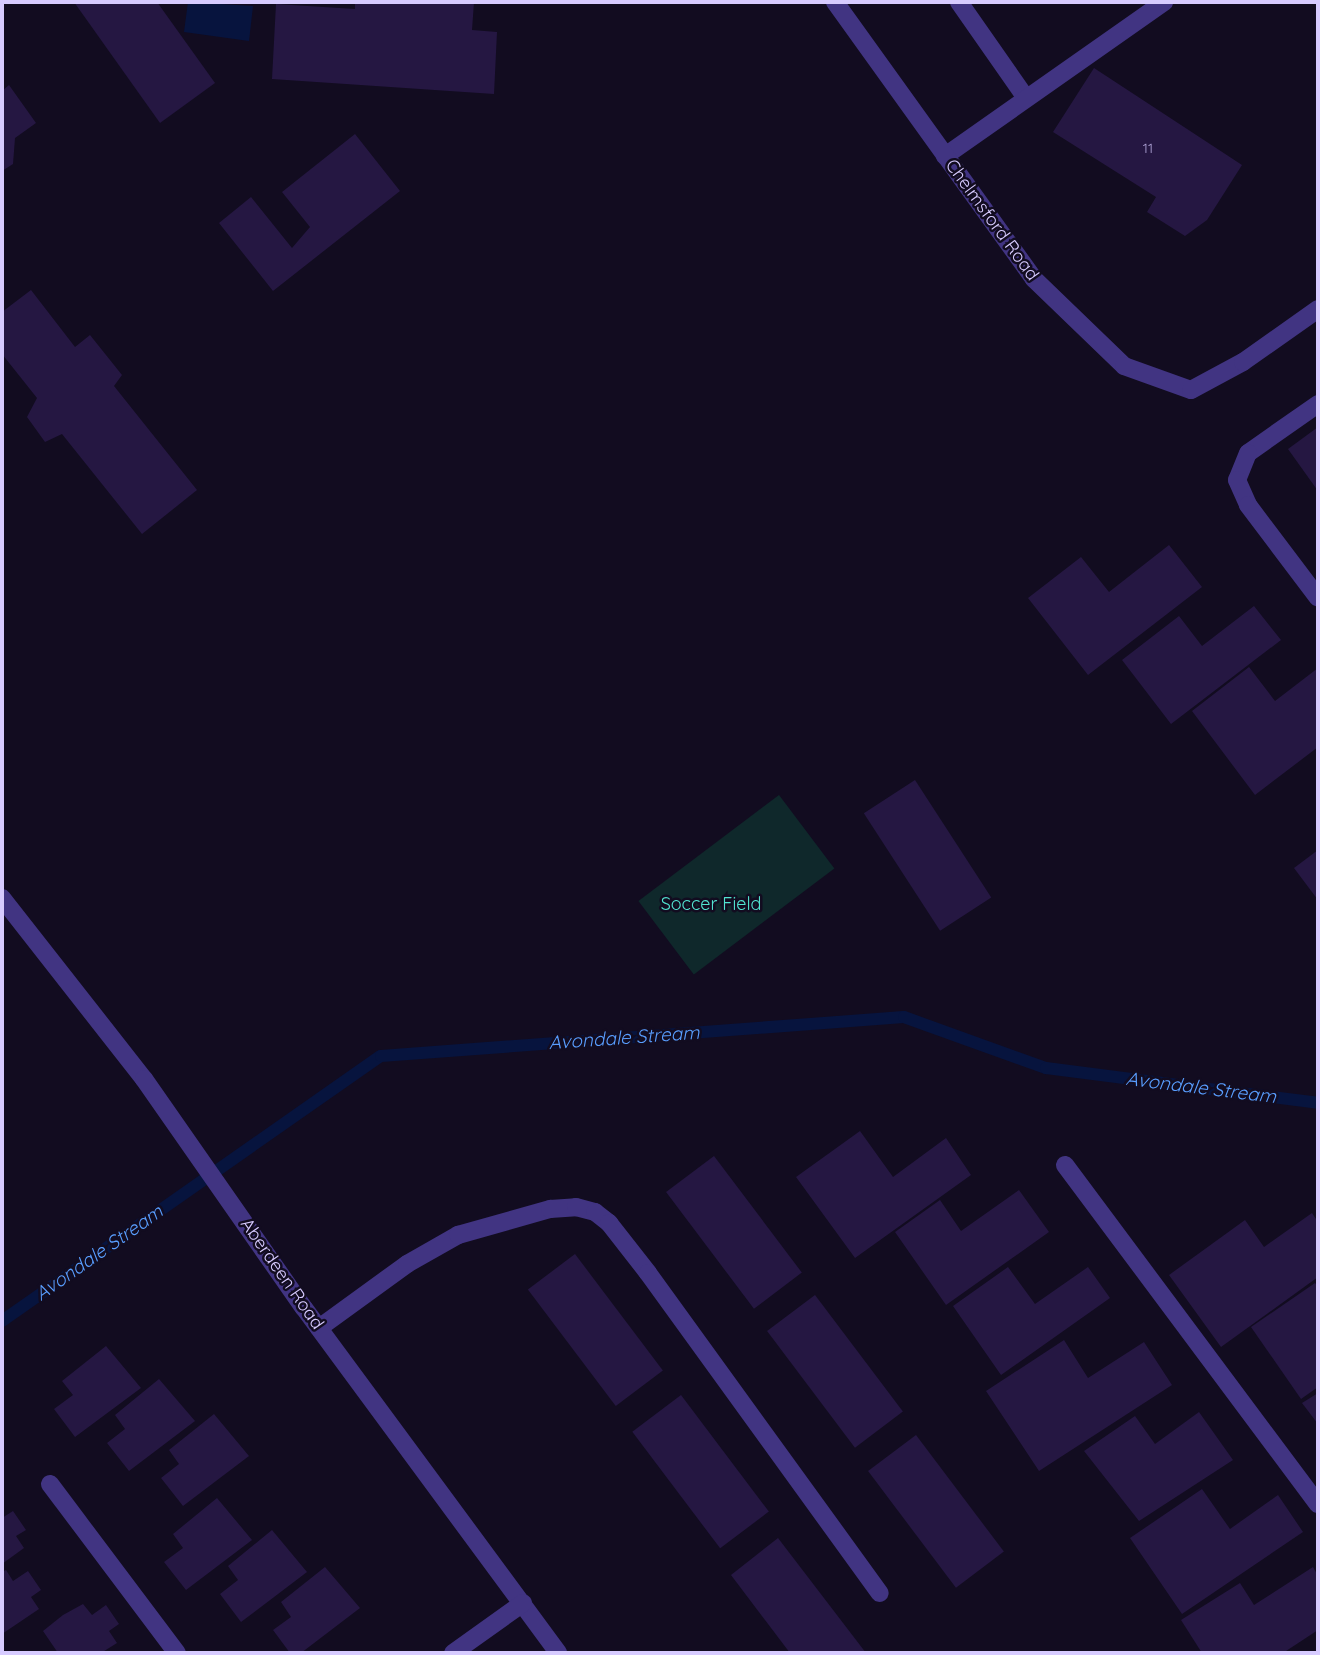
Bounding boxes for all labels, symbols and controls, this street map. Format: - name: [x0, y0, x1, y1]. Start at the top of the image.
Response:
- house number: 11: [1143, 140, 1153, 156]
- street label: Chelmsford Road: [941, 155, 1043, 285]
- park label: Soccer Field: [661, 893, 761, 915]
- water label: Avondale Stream: [548, 1021, 700, 1055]
- water label: Avondale Stream: [1125, 1067, 1277, 1109]
- water label: Avondale Stream: [31, 1200, 167, 1306]
- street label: Aberdeen Road: [236, 1214, 328, 1334]

